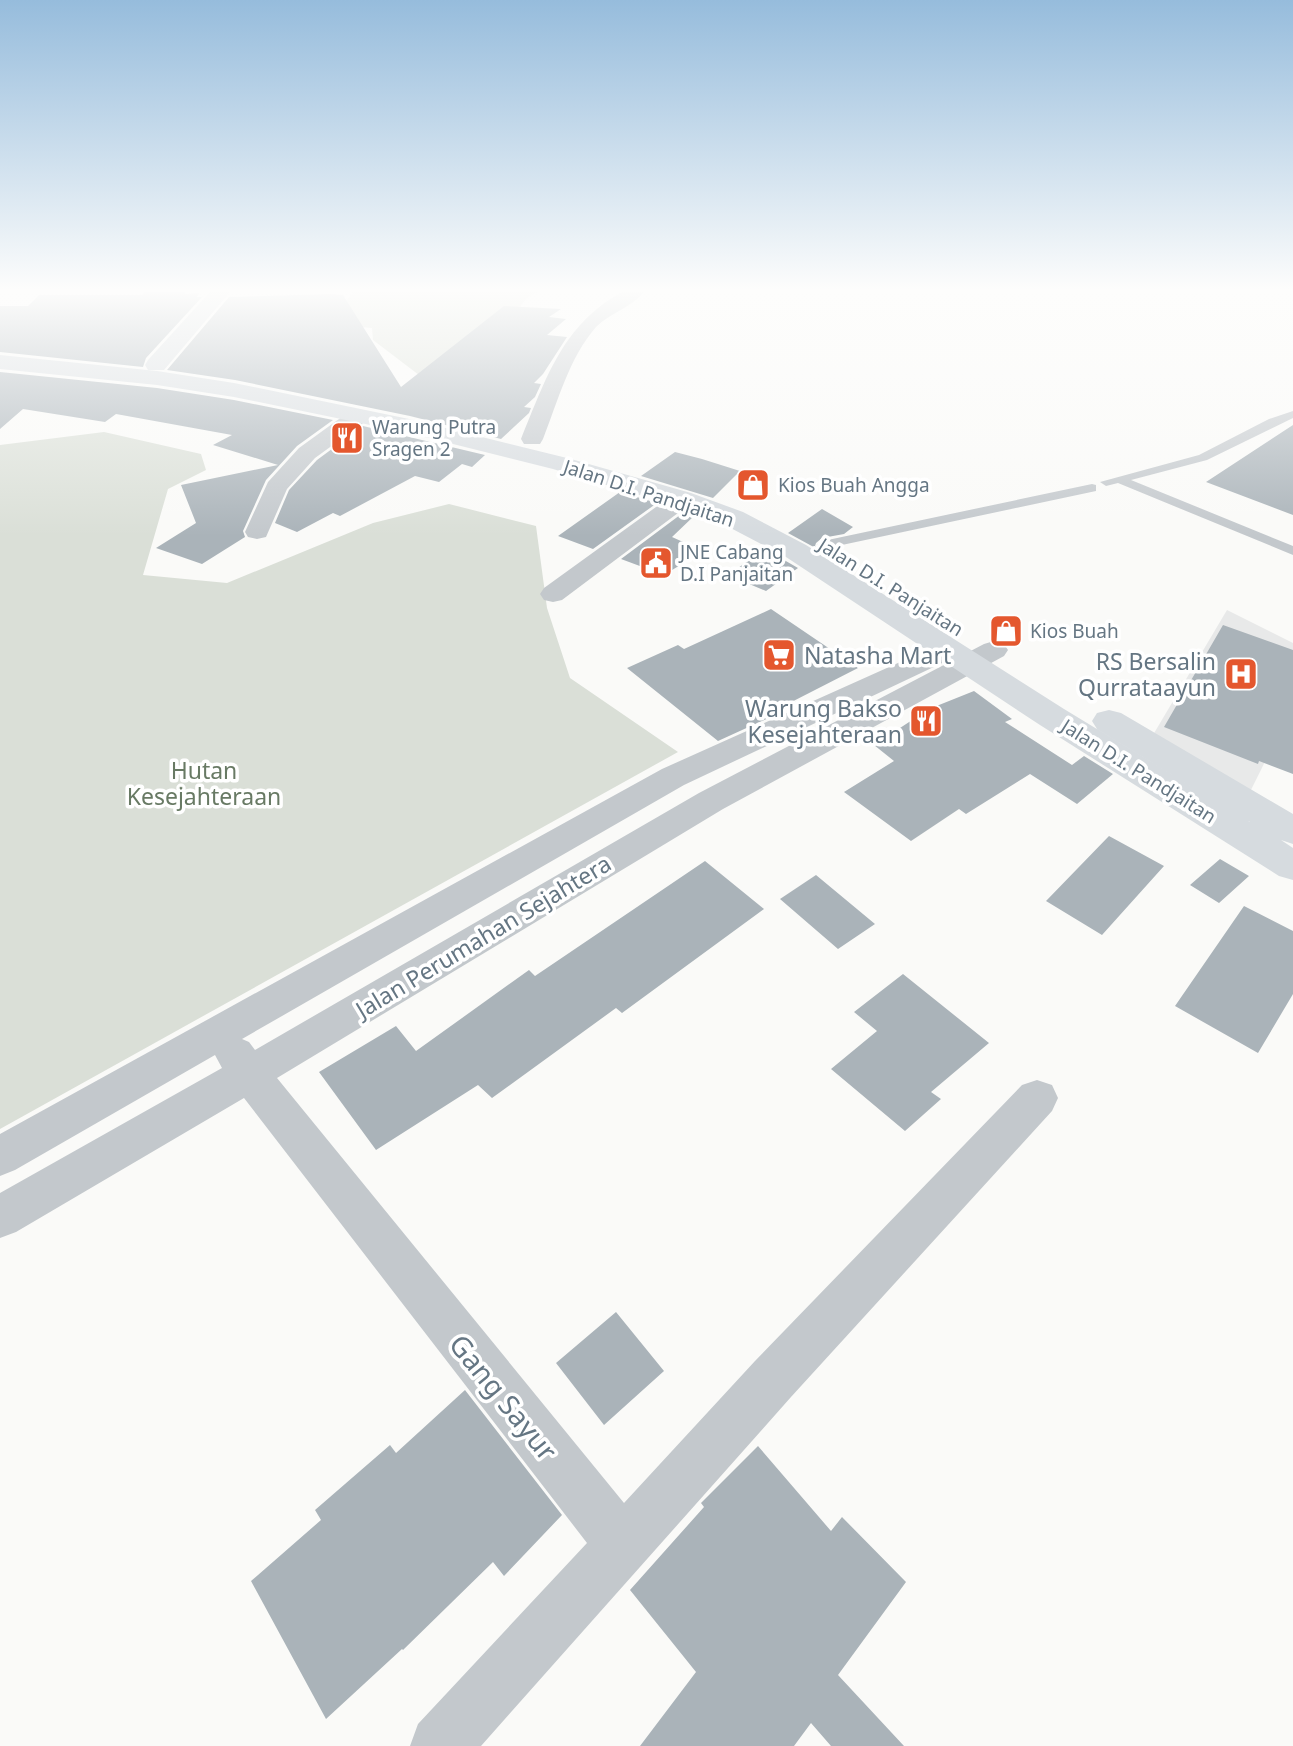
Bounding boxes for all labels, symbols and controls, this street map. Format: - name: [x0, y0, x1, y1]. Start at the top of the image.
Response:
- place label: Warung Putra Sragen 2: [372, 414, 496, 462]
- restaurant icon: Warung Putra Sragen 2: [328, 419, 366, 457]
- street label: Jalan D.I. Pandjaitan: [558, 453, 738, 533]
- shop icon: Kios Buah Angga: [734, 466, 772, 504]
- place label: Kios Buah Angga: [778, 472, 930, 498]
- street label: Jalan D.I. Panjaitan: [812, 531, 968, 642]
- place label: JNE Cabang D.I Panjaitan: [678, 539, 793, 587]
- public building icon: JNE Cabang D.I Panjaitan: [637, 544, 675, 582]
- shop icon: Kios Buah: [987, 612, 1025, 650]
- place label: Kios Buah: [1030, 618, 1119, 644]
- supermarket icon: Natasha Mart: [760, 636, 798, 674]
- place label: Natasha Mart: [804, 639, 951, 671]
- place label: RS Bersalin Qurrataayun: [1078, 645, 1216, 703]
- hospital icon: RS Bersalin Qurrataayun: [1222, 655, 1260, 693]
- place label: Warung Bakso Kesejahteraan: [745, 692, 902, 750]
- restaurant icon: Warung Bakso Kesejahteraan: [907, 702, 945, 740]
- street label: Jalan D.I. Pandjaitan: [1055, 712, 1221, 829]
- park label: Hutan Kesejahteraan: [127, 754, 281, 812]
- street label: Jalan Perumahan Sejahtera: [348, 847, 617, 1026]
- street label: Gang Sayur: [441, 1326, 567, 1468]

